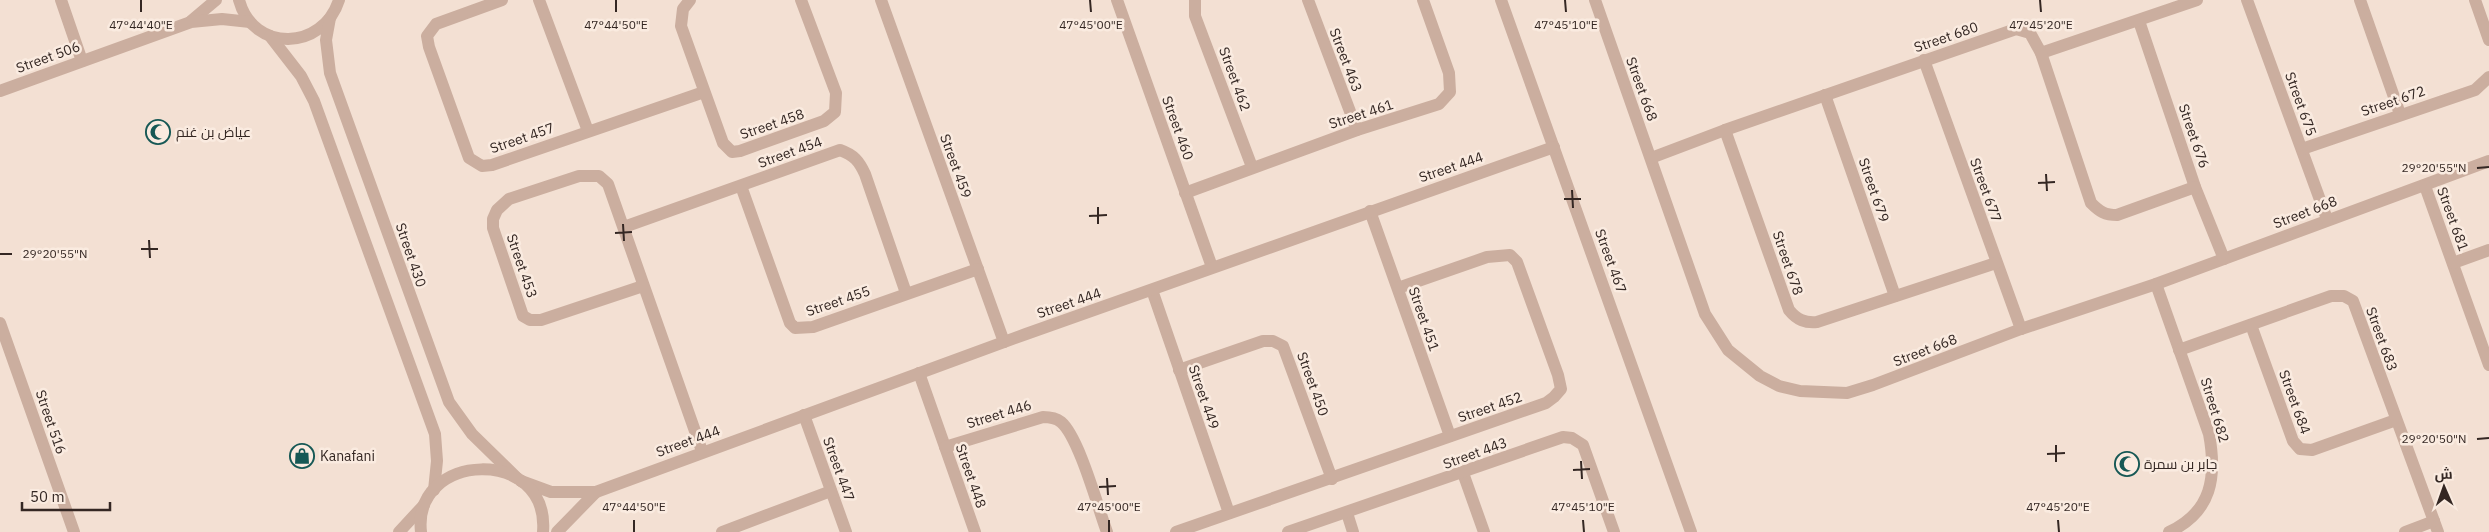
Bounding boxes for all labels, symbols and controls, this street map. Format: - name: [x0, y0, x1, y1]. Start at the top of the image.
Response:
- text: 47°44'40"E: [109, 17, 173, 32]
- text: 47°44'50"E: [584, 17, 648, 32]
- text: 47°45'00"E: [1059, 17, 1123, 32]
- text: 47°45'10"E: [1534, 17, 1598, 32]
- text: 47°45'20"E: [2009, 17, 2073, 32]
- street label: Street 680: [1911, 18, 1981, 56]
- street label: Street 463: [1326, 26, 1366, 94]
- street label: Street 506: [13, 37, 83, 77]
- street label: Street 462: [1215, 44, 1255, 114]
- street label: Street 668: [1622, 54, 1662, 124]
- street label: Street 675: [2281, 69, 2321, 139]
- street label: Street 672: [2358, 82, 2428, 120]
- street label: Street 460: [1158, 93, 1198, 163]
- street label: Street 461: [1326, 95, 1396, 133]
- street label: Street 676: [2175, 101, 2213, 171]
- street label: Street 458: [737, 105, 807, 143]
- mosque icon: عياض بن غنم: [145, 119, 171, 145]
- street label: Street 457: [487, 119, 557, 157]
- place label: عياض بن غنم: [176, 123, 251, 142]
- street label: Street 459: [936, 131, 976, 201]
- street label: Street 454: [755, 132, 825, 172]
- street label: Street 444: [1416, 148, 1486, 186]
- street label: Street 679: [1855, 155, 1893, 225]
- street label: Street 677: [1966, 155, 2006, 225]
- text: 29°20'55"N: [2401, 160, 2467, 175]
- street label: Street 681: [2433, 184, 2473, 254]
- street label: Street 668: [2271, 192, 2339, 232]
- street label: Street 430: [392, 220, 430, 290]
- street label: Street 467: [1591, 226, 1631, 296]
- street label: Street 678: [1769, 228, 1807, 298]
- street label: Street 453: [503, 231, 541, 301]
- text: 29°20'55"N: [22, 246, 88, 261]
- street label: Street 455: [803, 282, 873, 320]
- street label: Street 444: [1034, 284, 1104, 322]
- street label: Street 451: [1405, 284, 1443, 354]
- street label: Street 683: [2362, 304, 2402, 374]
- street label: Street 668: [1891, 330, 1959, 370]
- street label: Street 450: [1293, 349, 1333, 419]
- street label: Street 449: [1185, 362, 1223, 432]
- street label: Street 684: [2275, 367, 2315, 437]
- street label: Street 682: [2197, 375, 2233, 445]
- street label: Street 516: [32, 387, 70, 457]
- street label: Street 452: [1455, 388, 1525, 426]
- street label: Street 446: [964, 396, 1034, 432]
- street label: Street 444: [653, 421, 723, 461]
- text: 29°20'50"N: [2401, 431, 2467, 446]
- street label: Street 443: [1440, 433, 1510, 473]
- street label: Street 447: [819, 434, 859, 504]
- street label: Street 448: [952, 441, 990, 511]
- shop icon: Kanafani: [289, 443, 315, 469]
- place label: Kanafani: [320, 447, 375, 465]
- mosque icon: جابر بن سمرة: [2114, 451, 2140, 477]
- place label: جابر بن سمرة: [2144, 455, 2217, 473]
- north arrow: [2419, 462, 2469, 512]
- text: ش: [2434, 465, 2453, 483]
- scale bar: [22, 480, 110, 512]
- text: 50 m: [30, 487, 65, 506]
- text: 47°44'50"E: [602, 499, 666, 514]
- text: 47°45'00"E: [1077, 499, 1141, 514]
- text: 47°45'10"E: [1551, 499, 1615, 514]
- text: 47°45'20"E: [2026, 499, 2090, 514]

